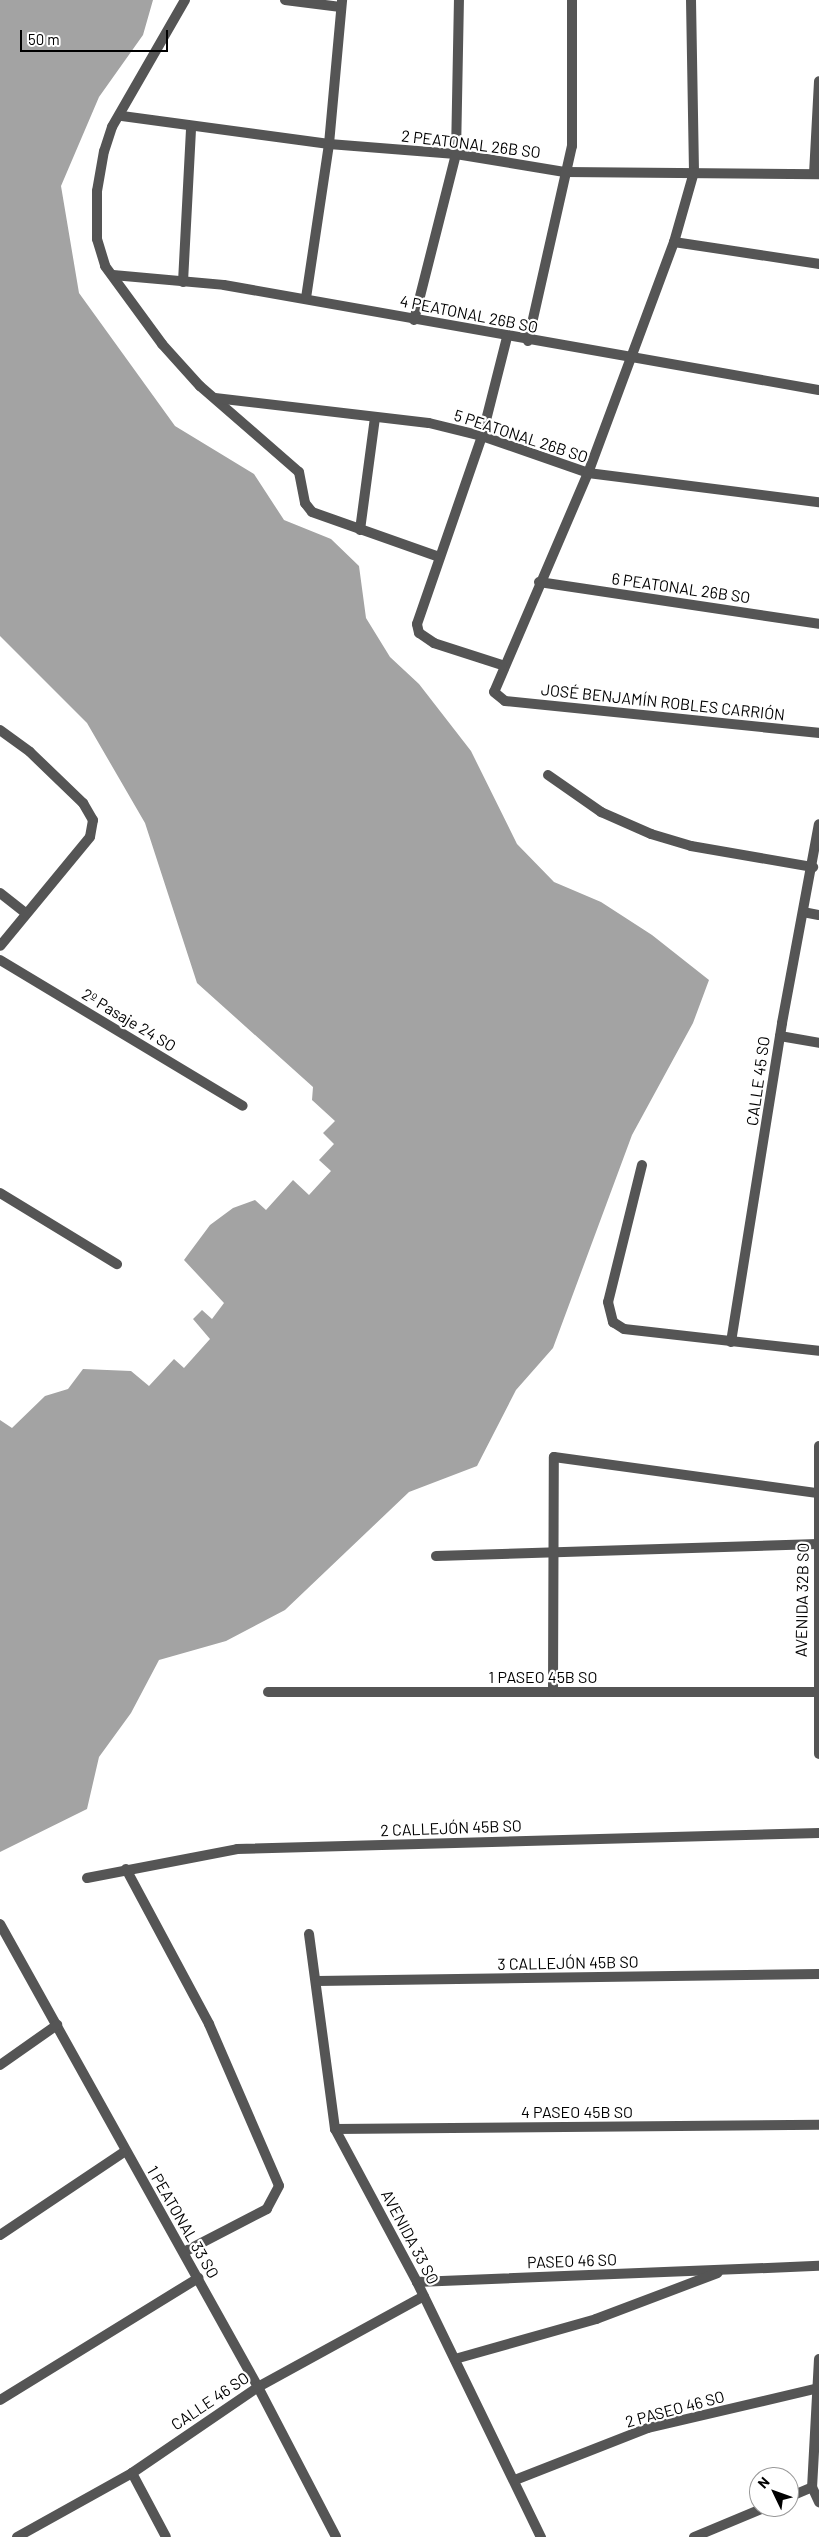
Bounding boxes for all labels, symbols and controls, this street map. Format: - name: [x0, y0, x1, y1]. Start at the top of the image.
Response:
- scale bar: [22, 20, 170, 52]
- text: 50 m: [28, 30, 60, 48]
- street label: 2 PEATONAL 26B SO: [400, 126, 542, 162]
- street label: 4 PEATONAL 26B SO: [398, 291, 540, 337]
- street label: 5 PEATONAL 26B SO: [452, 405, 590, 467]
- street label: 6 PEATONAL 26B SO: [610, 569, 752, 607]
- street label: JOSÉ BENJAMÍN ROBLES CARRIÓN: [540, 680, 786, 724]
- street label: 2º Pasaje 24 SO: [78, 984, 180, 1056]
- street label: CALLE 45 SO: [742, 1035, 774, 1127]
- street label: AVENIDA 32B SO: [791, 1543, 813, 1657]
- street label: 1 PASEO 45B SO: [489, 1667, 597, 1687]
- street label: 2 CALLEJÓN 45B SO: [380, 1816, 522, 1840]
- street label: 3 CALLEJÓN 45B SO: [497, 1952, 639, 1974]
- street label: 4 PASEO 45B SO: [521, 2102, 633, 2122]
- street label: 1 PEATONAL 33 SO: [143, 2162, 223, 2282]
- street label: AVENIDA 33 SO: [377, 2186, 443, 2288]
- street label: PASEO 46 SO: [527, 2250, 617, 2272]
- street label: CALLE 46 SO: [167, 2368, 253, 2434]
- street label: 2 PASEO 46 SO: [623, 2387, 727, 2431]
- north arrow: [749, 2467, 799, 2517]
- text: N: [754, 2473, 773, 2491]

